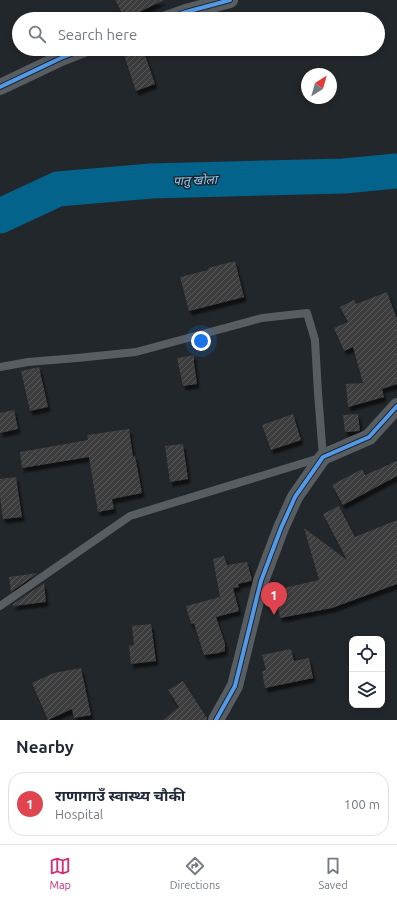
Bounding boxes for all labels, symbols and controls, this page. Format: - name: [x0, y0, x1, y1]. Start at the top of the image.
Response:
- search box: [12, 12, 385, 56]
- icon: search: [26, 23, 48, 45]
- text: Search here: [58, 26, 137, 43]
- north arrow: [301, 68, 337, 104]
- water label: पातु खोला: [173, 173, 220, 189]
- your location: [191, 331, 211, 351]
- pin: 1: [261, 582, 287, 615]
- map controls: [349, 636, 385, 708]
- button: locate: [349, 636, 385, 672]
- button: layers: [349, 672, 385, 708]
- text: Nearby: [16, 737, 74, 756]
- text: राणागाउँ स्वास्थ्य चौकी: [55, 787, 185, 804]
- text: 1: [26, 797, 34, 811]
- text: 100 m: [344, 797, 380, 811]
- text: Hospital: [55, 807, 103, 821]
- tab: Map: [49, 855, 71, 891]
- tab: Directions: [170, 855, 220, 891]
- tab: Saved: [318, 855, 348, 891]

